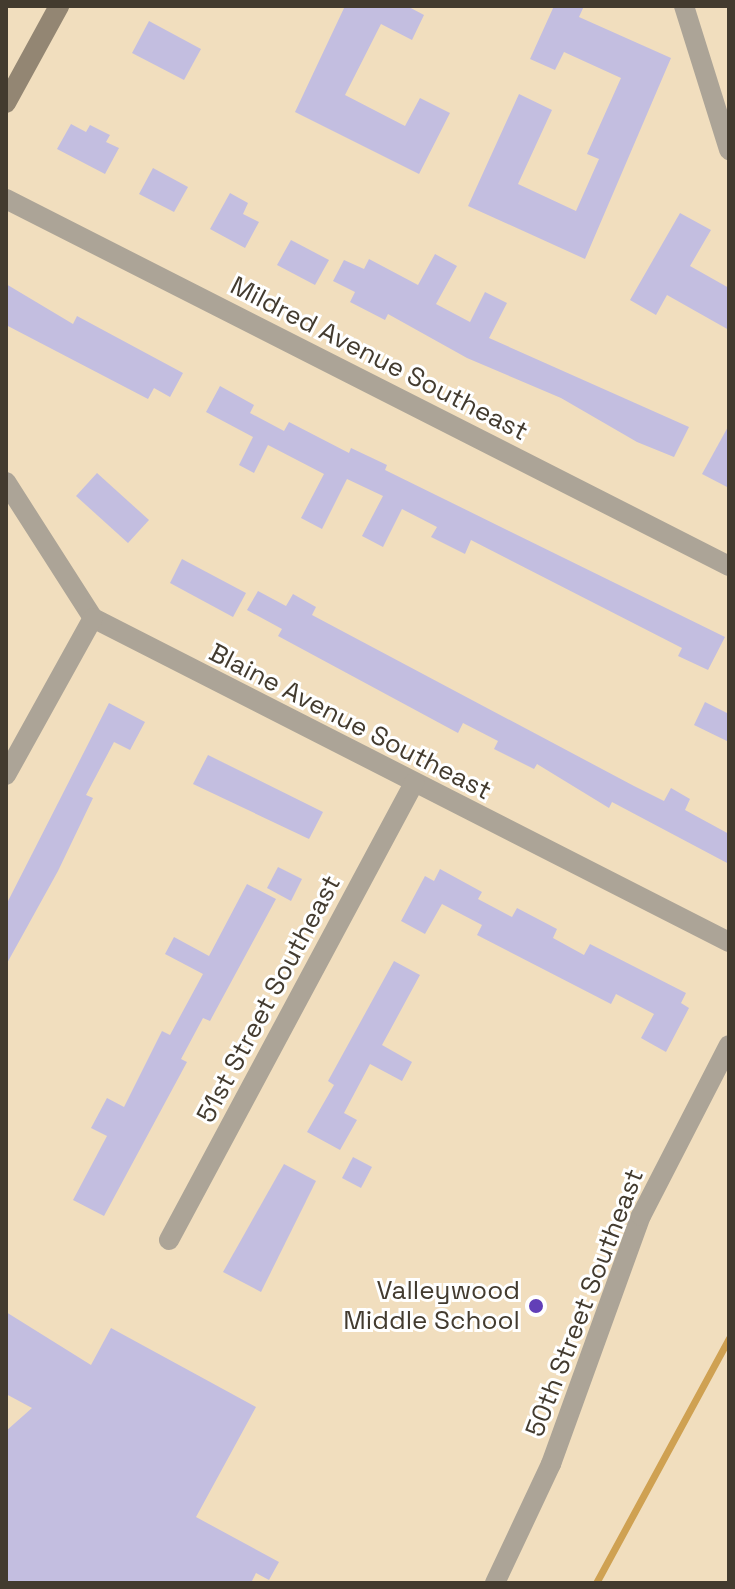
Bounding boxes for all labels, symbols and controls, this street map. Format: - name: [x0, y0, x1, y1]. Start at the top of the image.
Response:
- street label: Mildred Avenue Southeast: [225, 270, 533, 448]
- street label: Blaine Avenue Southeast: [204, 637, 496, 807]
- street label: 51st Street Southeast: [191, 870, 347, 1128]
- street label: 50th Street Southeast: [519, 1165, 651, 1441]
- place label: Valleywood Middle School: [343, 1275, 520, 1336]
- marker: Valleywood Middle School: [527, 1297, 545, 1315]

